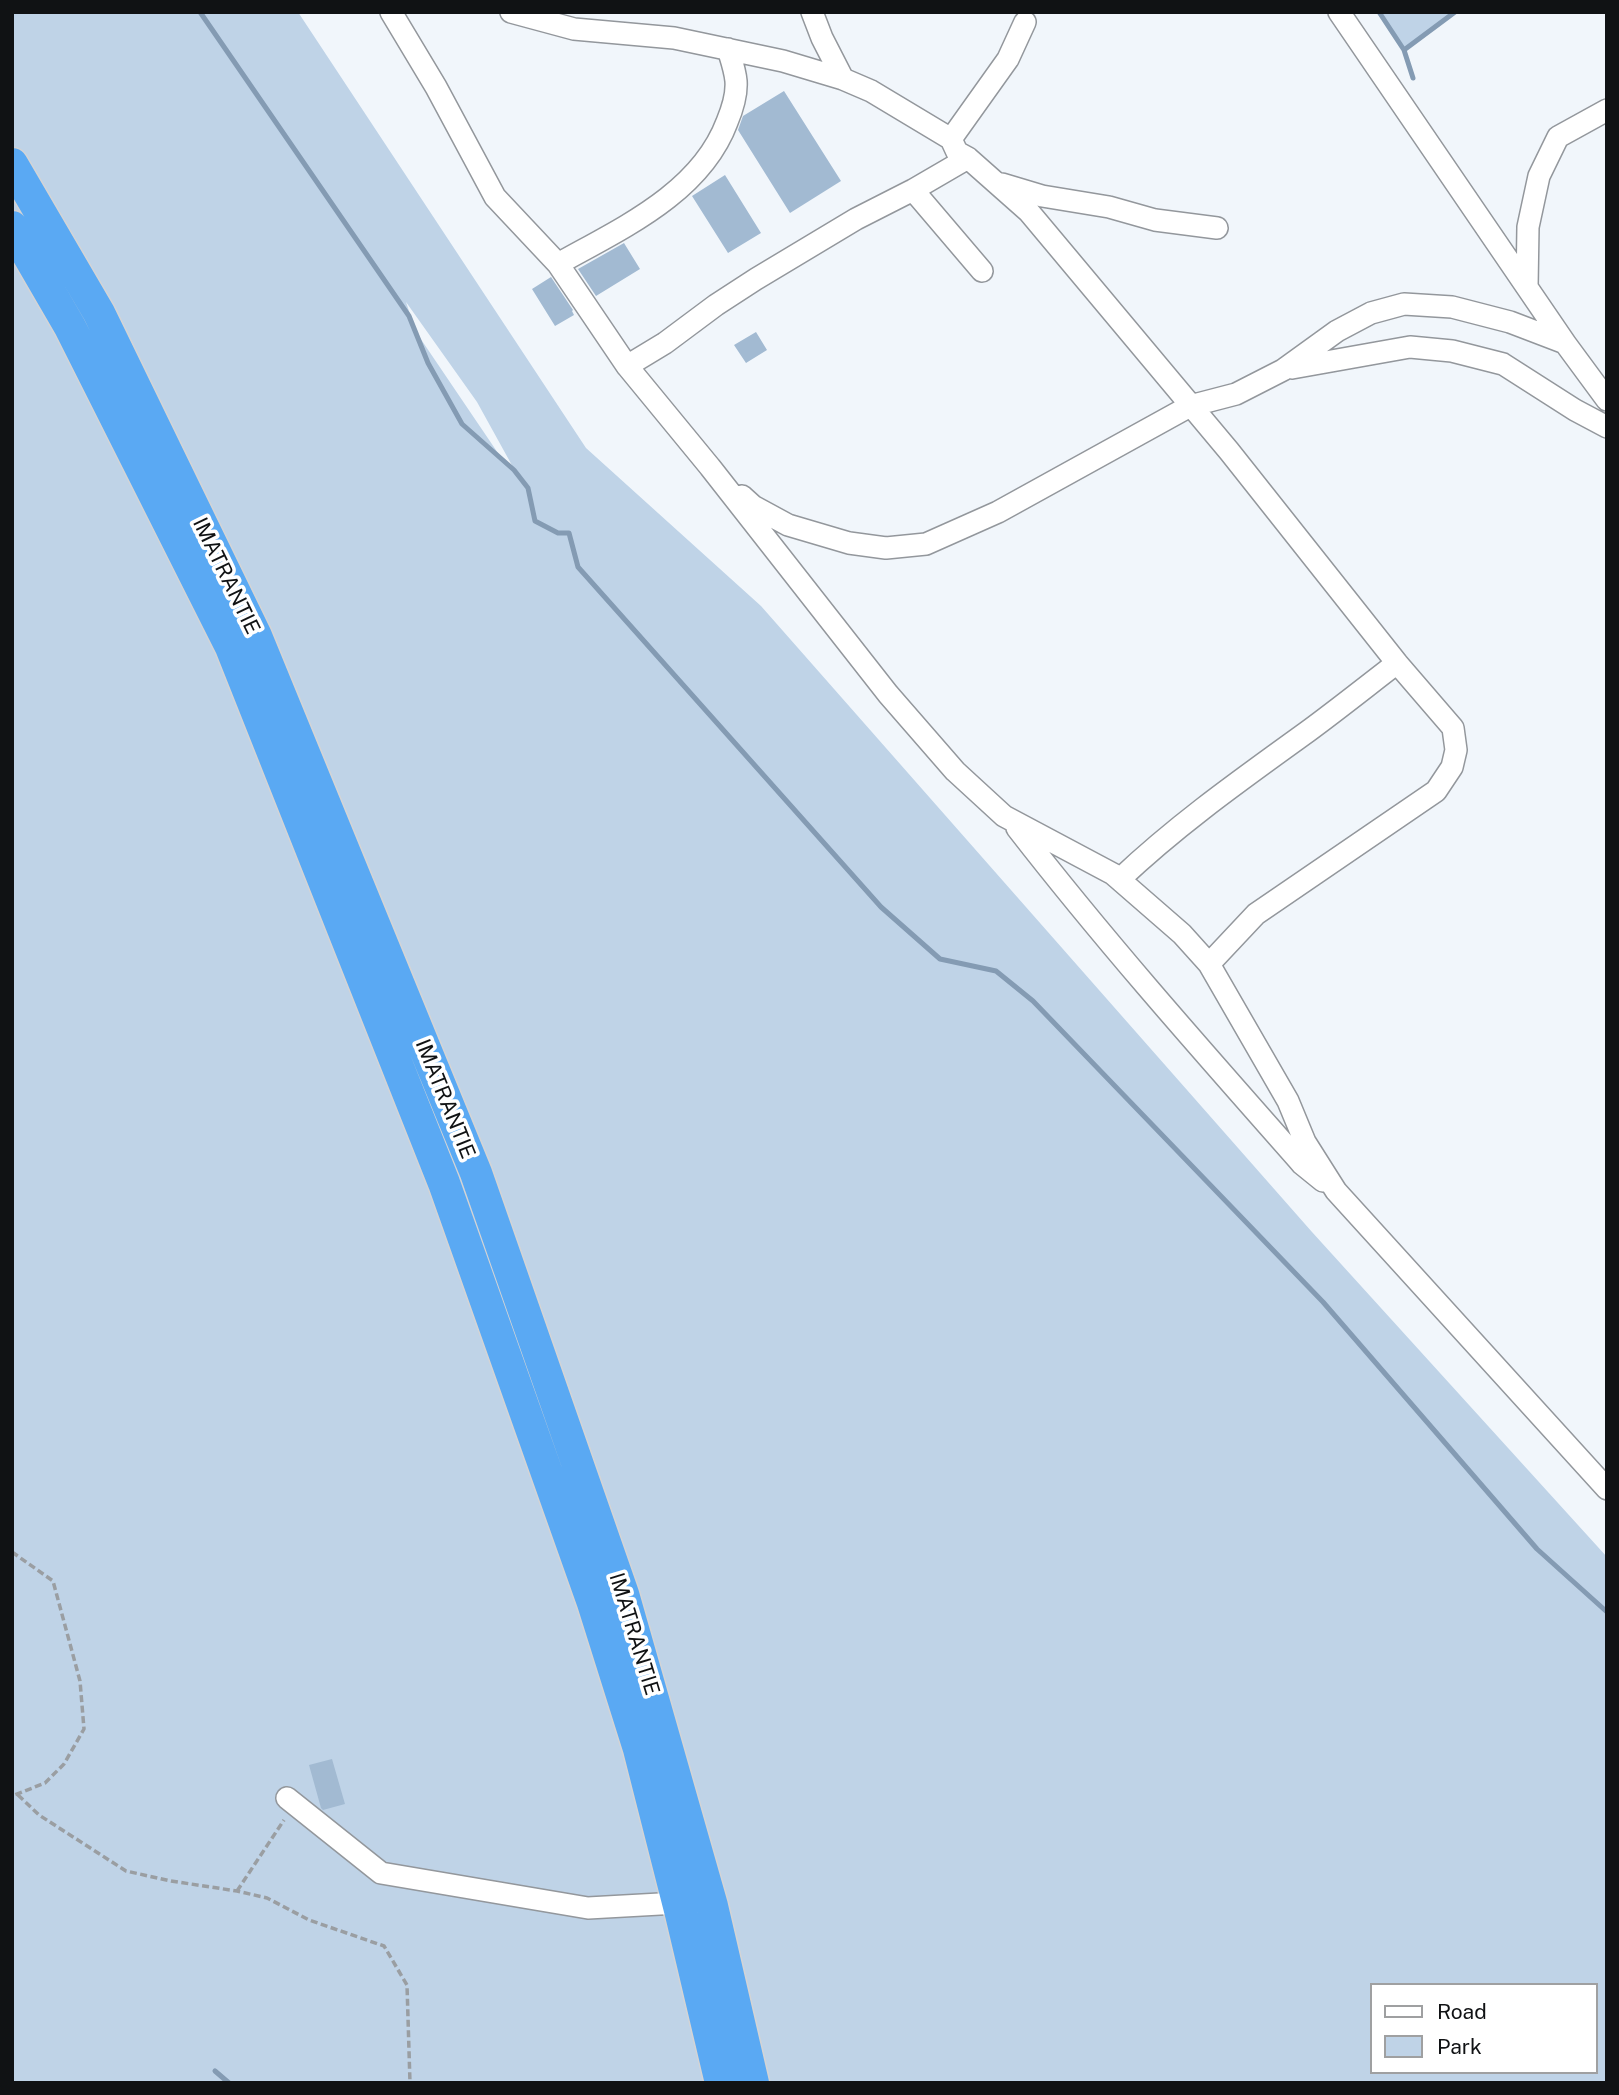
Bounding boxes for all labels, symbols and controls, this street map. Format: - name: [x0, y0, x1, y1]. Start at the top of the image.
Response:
- street label: IMATRANTIE: [187, 514, 265, 638]
- street label: IMATRANTIE: [410, 1036, 480, 1162]
- street label: IMATRANTIE: [603, 1570, 665, 1698]
- legend: [1370, 1983, 1598, 2074]
- text: Road: [1437, 1999, 1487, 2024]
- text: Park: [1437, 2034, 1482, 2059]

